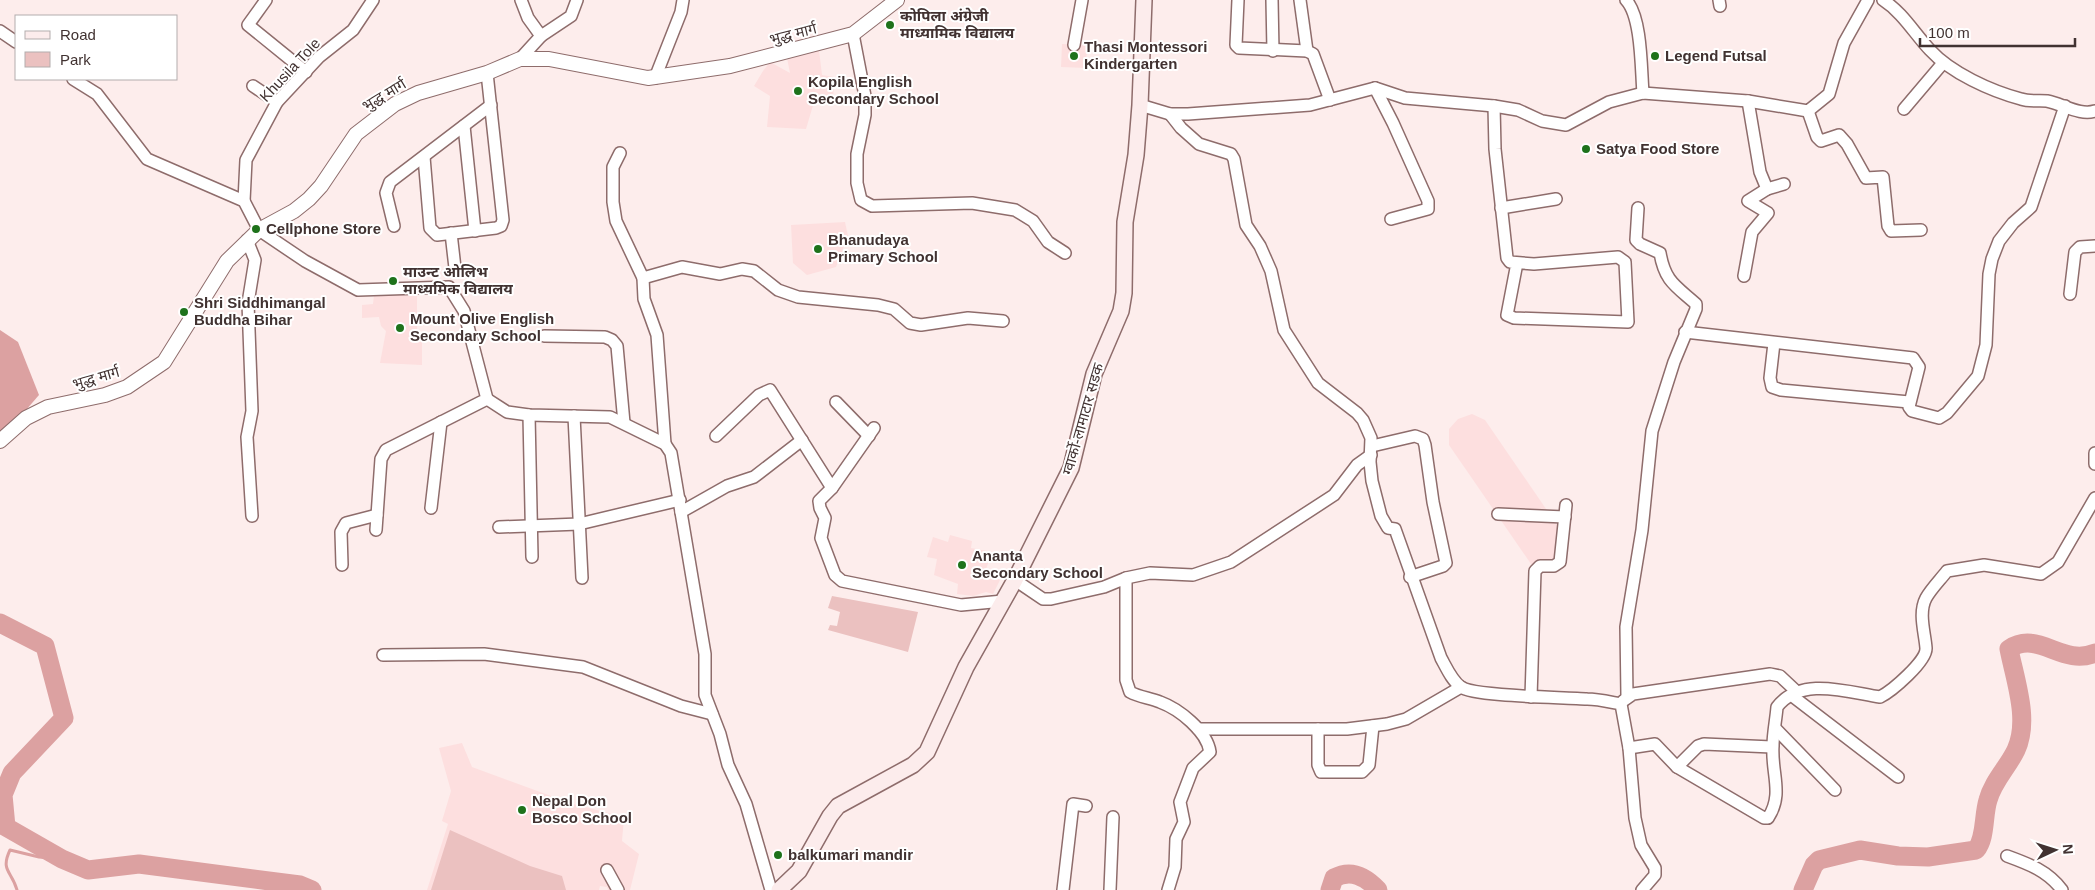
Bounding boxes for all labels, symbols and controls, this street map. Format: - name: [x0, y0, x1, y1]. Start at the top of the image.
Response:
- place label: कोपिला अंग्रेजी माध्यामिक विद्यालय: [900, 7, 1015, 41]
- legend: [15, 15, 178, 80]
- scale bar: [1920, 15, 2075, 47]
- street label: भुद्ध मार्ग: [768, 19, 820, 50]
- marker: कोपिला अंग्रेजी माध्यामिक विद्यालय: [884, 19, 896, 31]
- text: 100 m: [1928, 24, 1970, 41]
- text: Road: [60, 26, 96, 43]
- street label: Khusila Tole: [256, 34, 323, 105]
- place label: Thasi Montessori Kindergarten: [1084, 38, 1207, 72]
- place label: Legend Futsal: [1665, 47, 1767, 64]
- marker: Thasi Montessori Kindergarten: [1068, 50, 1080, 62]
- marker: Legend Futsal: [1649, 50, 1661, 62]
- text: Park: [60, 51, 91, 68]
- place label: Kopila English Secondary School: [808, 73, 939, 107]
- street label: भुद्ध मार्ग: [359, 74, 411, 116]
- marker: Kopila English Secondary School: [792, 85, 804, 97]
- place label: Satya Food Store: [1596, 140, 1719, 157]
- marker: Satya Food Store: [1580, 143, 1592, 155]
- place label: Cellphone Store: [266, 220, 381, 237]
- marker: Cellphone Store: [250, 223, 262, 235]
- place label: Bhanudaya Primary School: [828, 231, 938, 265]
- marker: Bhanudaya Primary School: [812, 243, 824, 255]
- place label: माउन्ट ओलिभ माध्यमिक विद्यालय: [403, 263, 513, 297]
- marker: माउन्ट ओलिभ माध्यमिक विद्यालय: [387, 275, 399, 287]
- place label: Shri Siddhimangal Buddha Bihar: [194, 294, 326, 328]
- marker: Shri Siddhimangal Buddha Bihar: [178, 306, 190, 318]
- place label: Mount Olive English Secondary School: [410, 310, 554, 344]
- marker: Mount Olive English Secondary School: [394, 322, 406, 334]
- street label: ग्वार्को-लामाटार सडक: [1058, 361, 1107, 477]
- street label: भुद्ध मार्ग: [70, 362, 123, 394]
- place label: Ananta Secondary School: [972, 547, 1103, 581]
- marker: Ananta Secondary School: [956, 559, 968, 571]
- place label: Nepal Don Bosco School: [532, 792, 632, 826]
- marker: Nepal Don Bosco School: [516, 804, 528, 816]
- north arrow: [2030, 825, 2080, 875]
- text: N: [2060, 843, 2076, 855]
- place label: balkumari mandir: [788, 846, 913, 863]
- marker: balkumari mandir: [772, 849, 784, 861]

